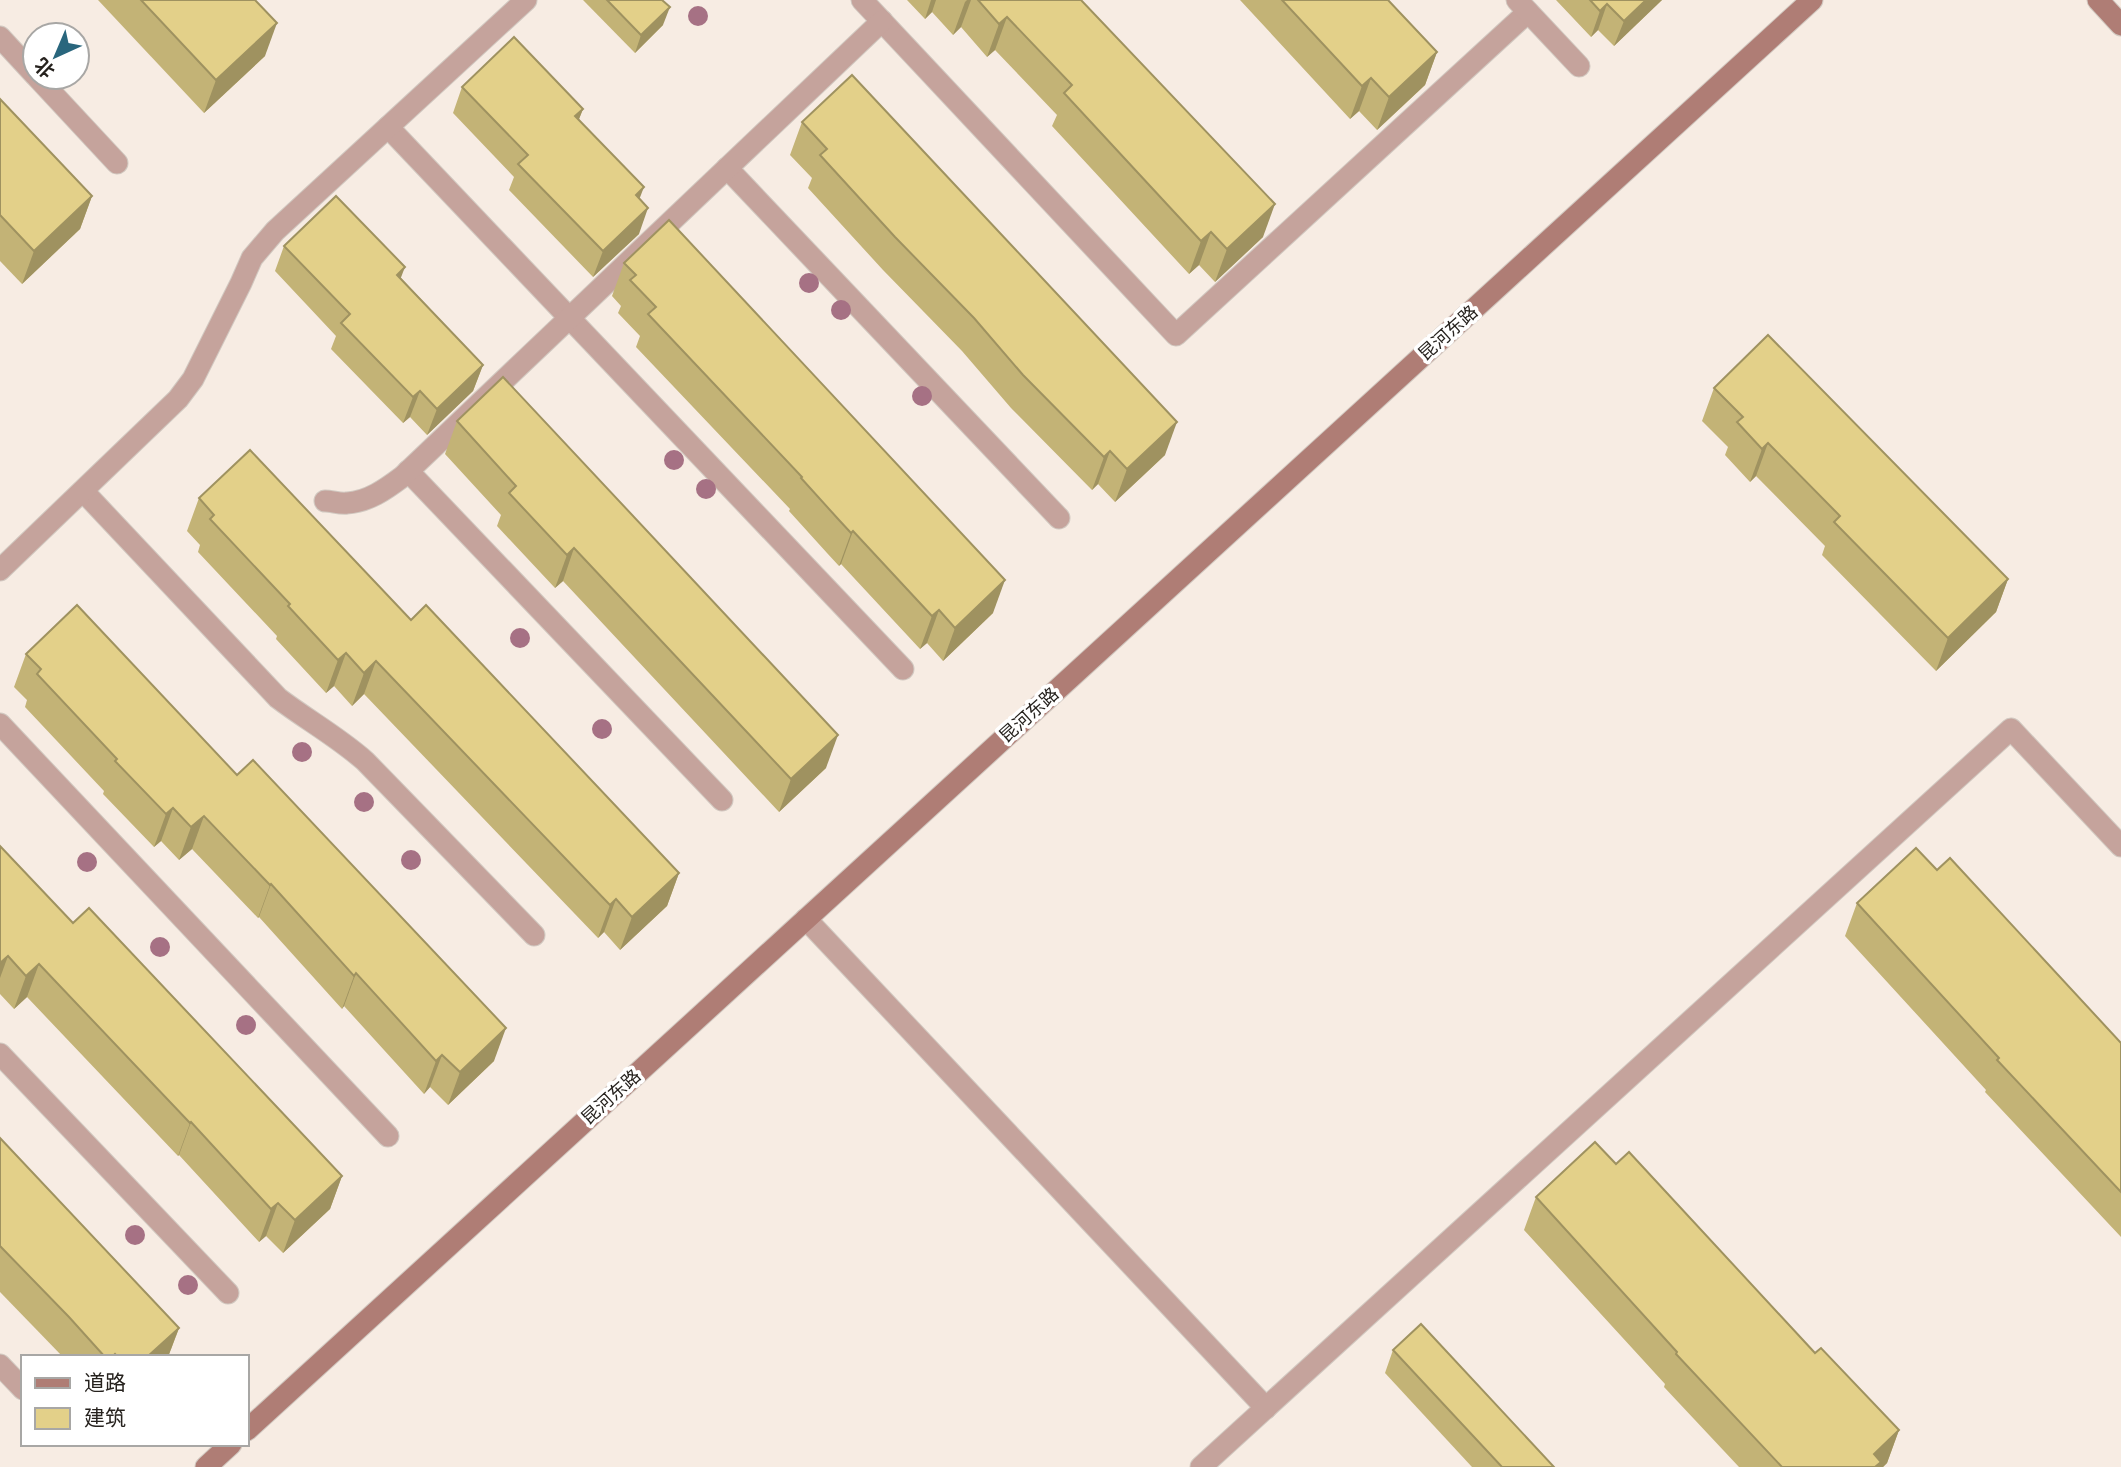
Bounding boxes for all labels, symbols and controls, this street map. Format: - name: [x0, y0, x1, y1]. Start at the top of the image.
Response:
- north arrow: [21, 21, 91, 91]
- text: 北: [28, 52, 60, 84]
- street label: 昆河东路: [1413, 299, 1483, 366]
- street label: 昆河东路: [994, 681, 1064, 748]
- street label: 昆河东路: [576, 1063, 646, 1130]
- legend: [21, 1355, 248, 1446]
- text: 道路: [84, 1368, 126, 1397]
- text: 建筑: [84, 1403, 126, 1432]

